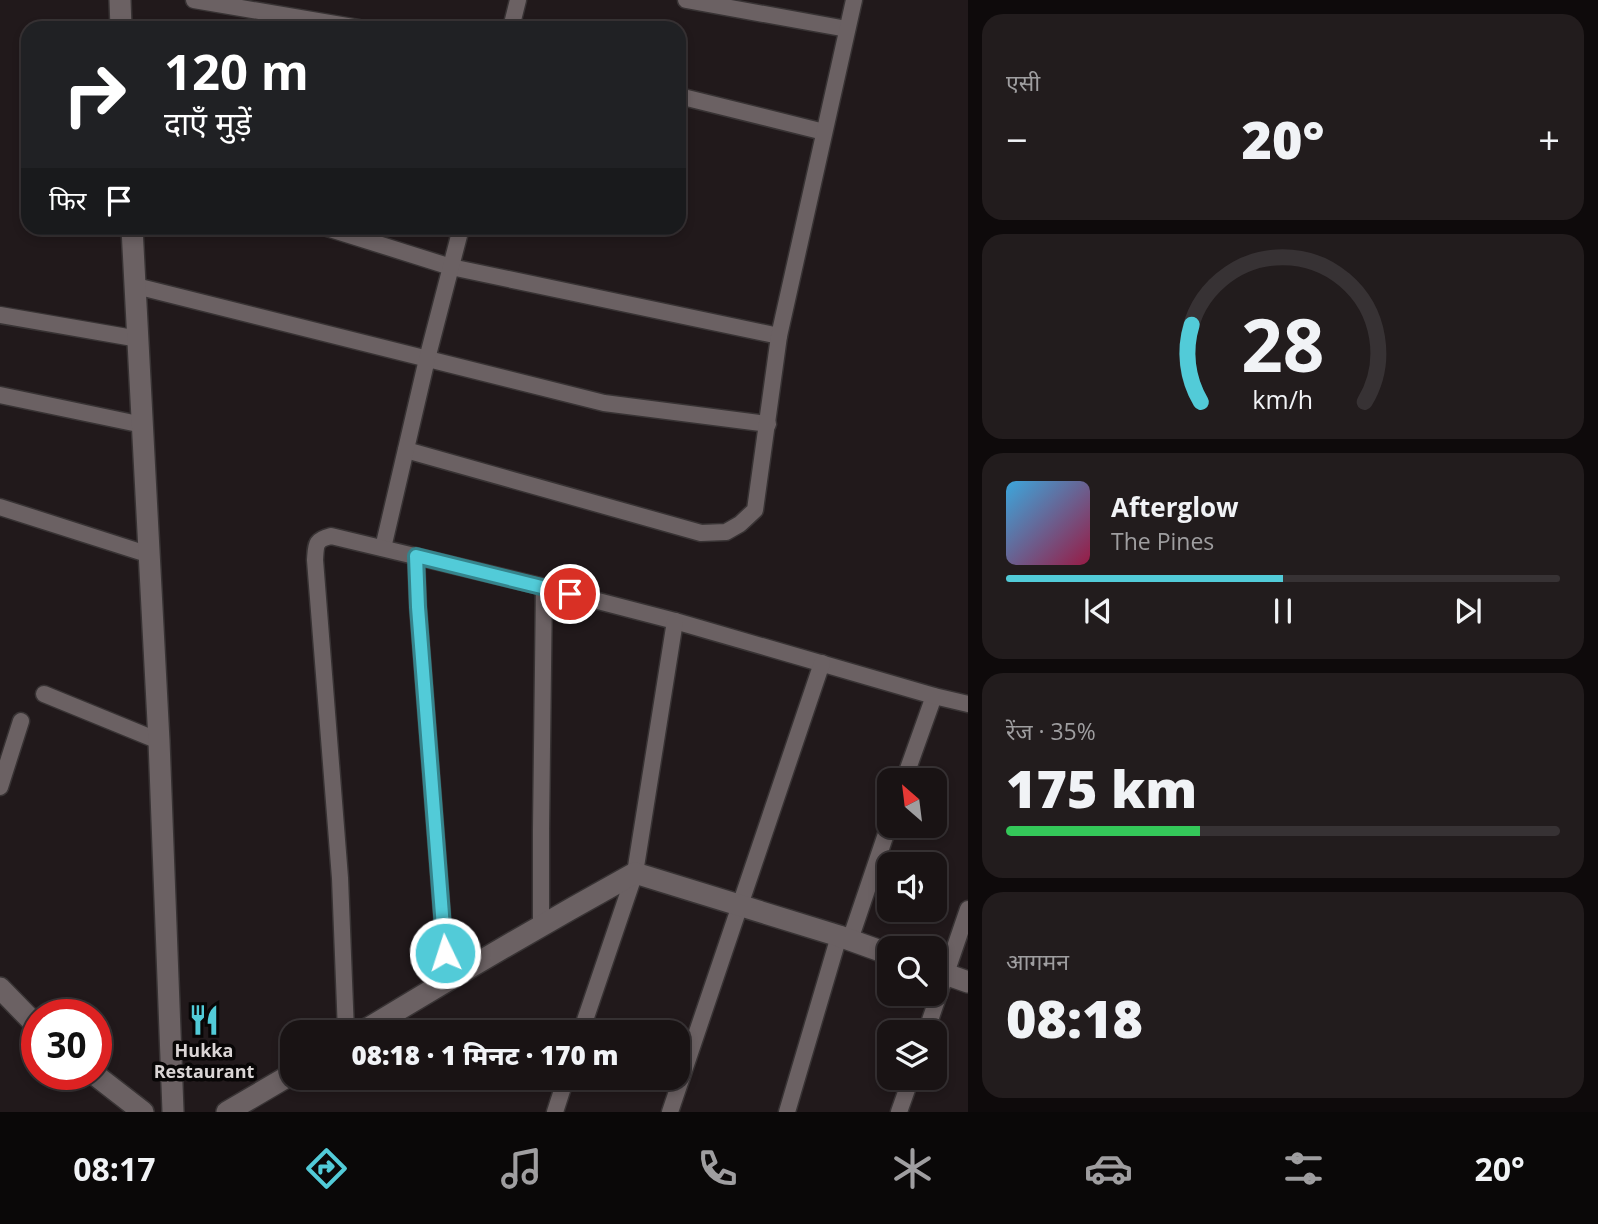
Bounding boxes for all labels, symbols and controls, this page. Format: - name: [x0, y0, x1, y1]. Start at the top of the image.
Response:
- text: 120 m: [164, 38, 309, 104]
- icon: right: [49, 49, 140, 140]
- text: एसी: [1006, 66, 1040, 98]
- text: दाएँ मुड़ें: [164, 101, 252, 144]
- text: 20°: [1242, 103, 1324, 174]
- text: −: [1006, 113, 1028, 165]
- text: +: [1538, 113, 1560, 165]
- text: फिर: [49, 182, 86, 218]
- icon: arrive: [100, 182, 138, 220]
- text: 28: [1241, 295, 1325, 394]
- text: km/h: [1253, 382, 1313, 416]
- text: Afterglow: [1111, 489, 1238, 525]
- text: The Pines: [1111, 525, 1214, 557]
- pin: [540, 564, 600, 624]
- icon: arrive: [551, 575, 589, 613]
- icon: previous: [1079, 592, 1117, 630]
- icon: pause: [1264, 592, 1302, 630]
- icon: next: [1449, 592, 1487, 630]
- text: रेंज · 35%: [1006, 715, 1096, 747]
- text: 175 km: [1006, 752, 1197, 823]
- north arrow: [877, 768, 947, 838]
- map controls: [877, 768, 947, 1090]
- button: sound: [877, 852, 947, 922]
- position arrow: [408, 916, 482, 990]
- button: search: [877, 936, 947, 1006]
- text: आगमन: [1006, 945, 1069, 977]
- text: 08:18: [1006, 982, 1143, 1053]
- speed limit sign: 30: [21, 999, 112, 1090]
- restaurant icon: Hukka Restaurant: [187, 1003, 221, 1037]
- button: layers: [877, 1020, 947, 1090]
- text: 08:18 · 1 मिनट · 170 m: [352, 1037, 618, 1073]
- place label: Hukka Restaurant: [154, 1038, 255, 1083]
- icon: directions: [302, 1144, 351, 1193]
- icon: music: [497, 1144, 546, 1193]
- icon: phone: [693, 1144, 742, 1193]
- icon: climate: [888, 1144, 937, 1193]
- icon: car: [1084, 1144, 1133, 1193]
- icon: filters: [1279, 1144, 1328, 1193]
- text: 08:17: [73, 1147, 156, 1190]
- text: 20°: [1474, 1147, 1525, 1190]

